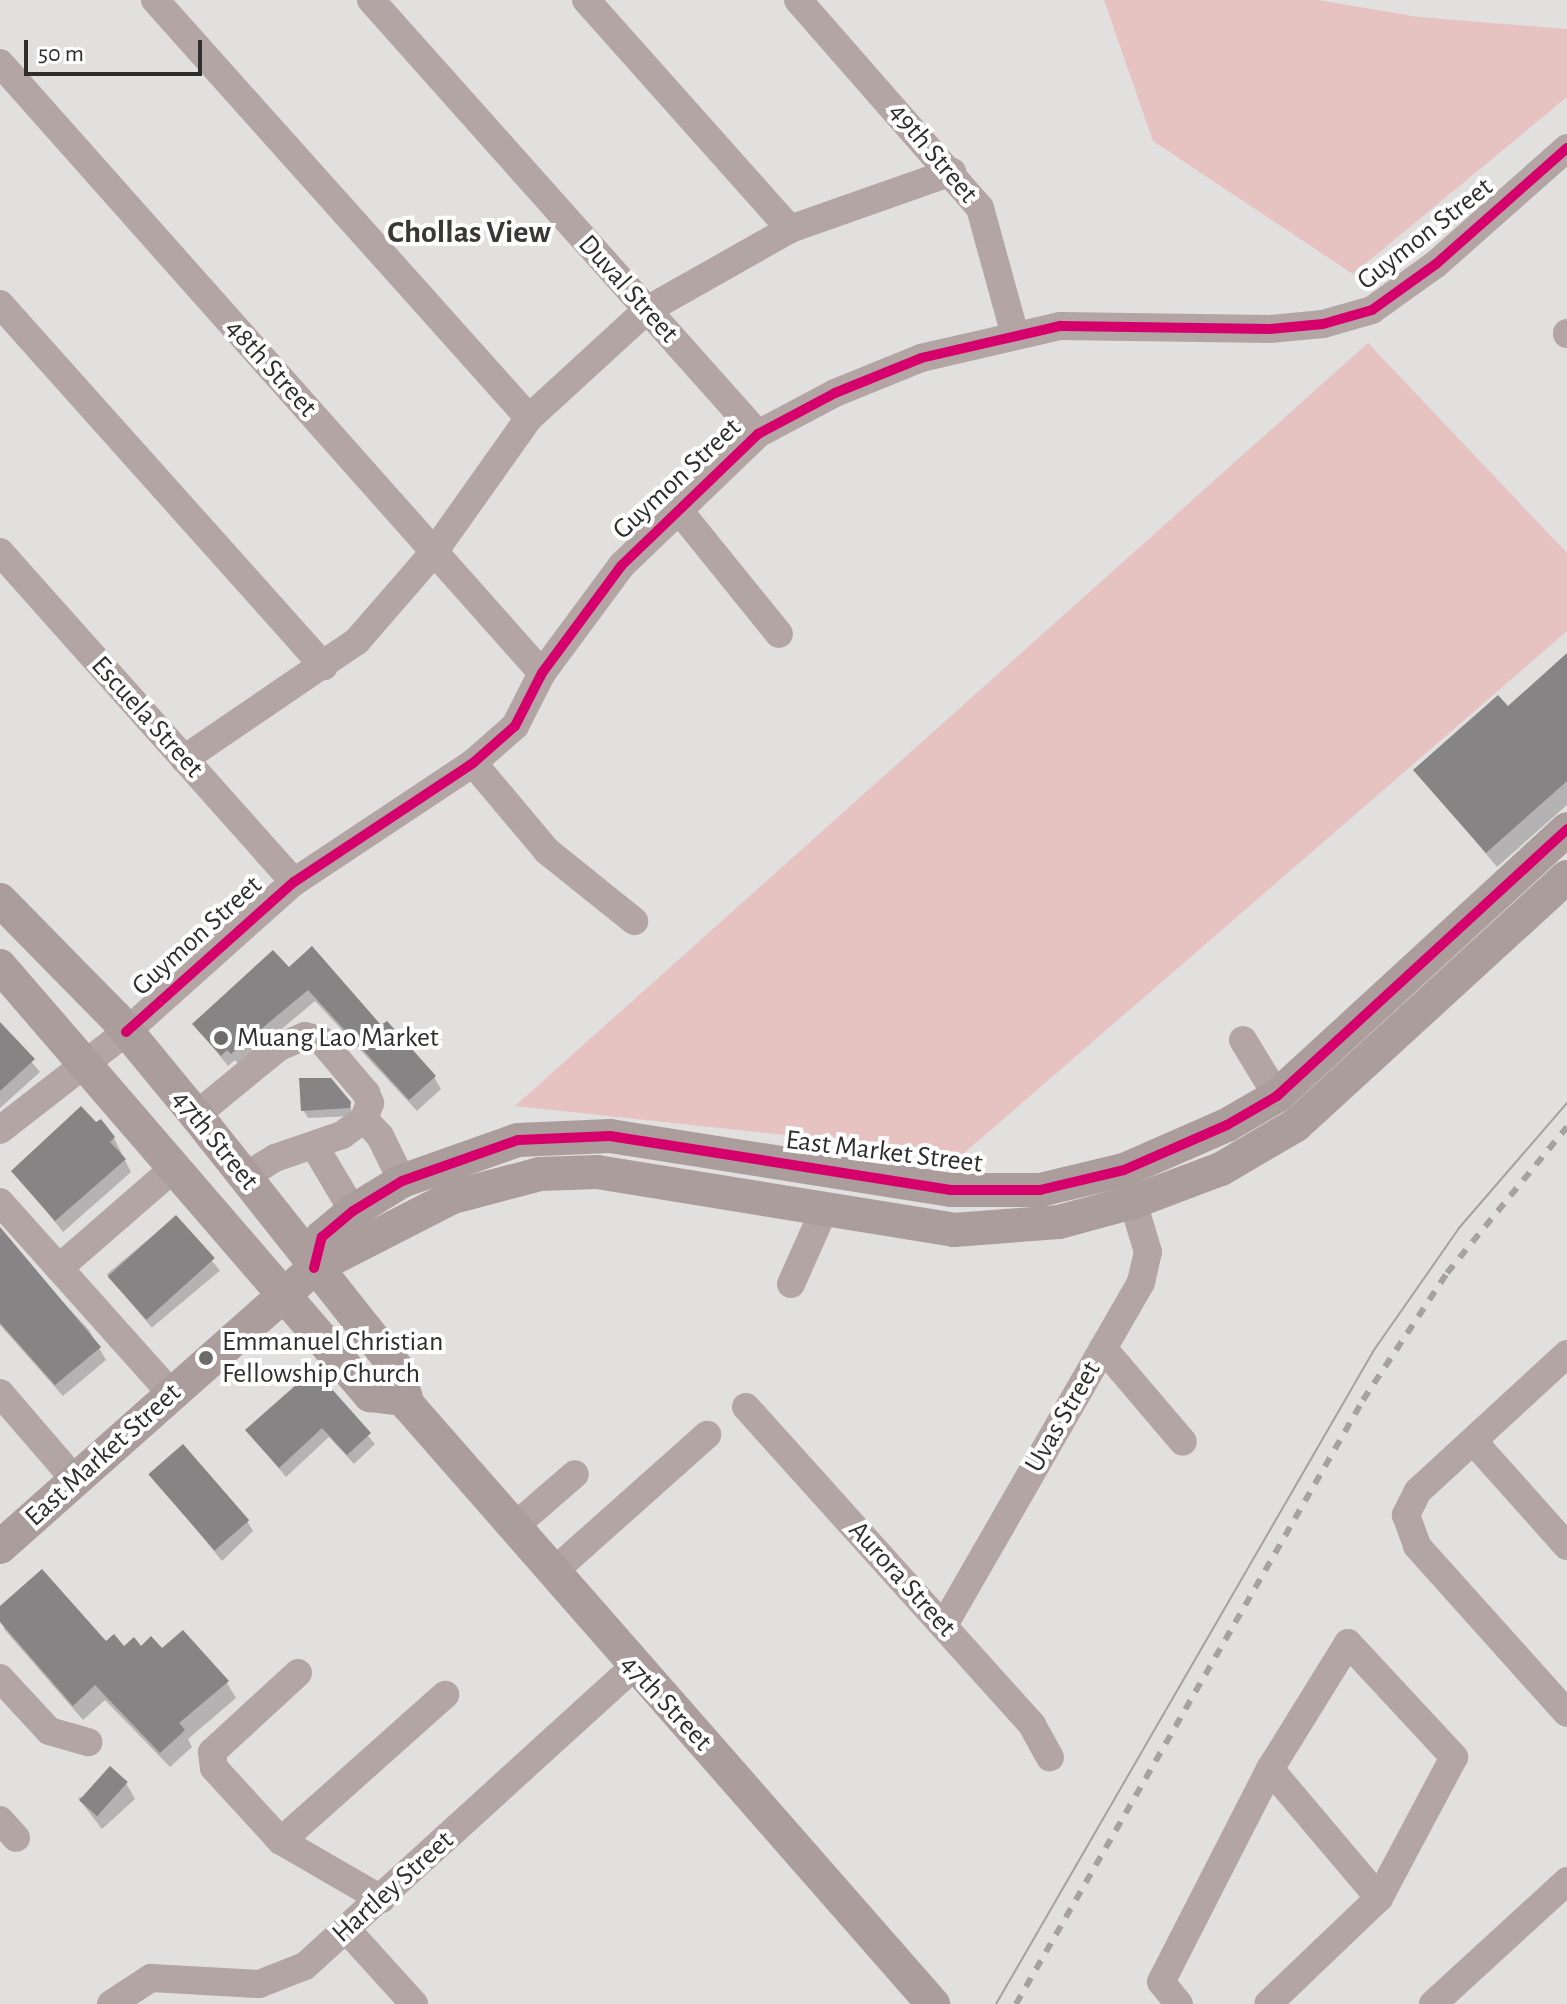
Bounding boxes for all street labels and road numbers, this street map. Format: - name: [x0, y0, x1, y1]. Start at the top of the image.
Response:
- street label: 49th Street: [881, 96, 985, 210]
- street label: Guymon Street: [1350, 171, 1500, 297]
- street label: Duval Street: [571, 228, 685, 350]
- street label: 48th Street: [218, 312, 324, 424]
- street label: Guymon Street: [606, 411, 748, 547]
- street label: Escuela Street: [84, 649, 210, 785]
- street label: Guymon Street: [125, 869, 269, 1003]
- street label: 47th Street: [164, 1083, 266, 1197]
- street label: East Market Street: [784, 1123, 984, 1181]
- street label: Uvas Street: [1018, 1355, 1108, 1479]
- street label: East Market Street: [18, 1376, 188, 1534]
- street label: Aurora Street: [841, 1514, 963, 1644]
- street label: 47th Street: [613, 1648, 719, 1758]
- street label: Hartley Street: [325, 1824, 461, 1950]

